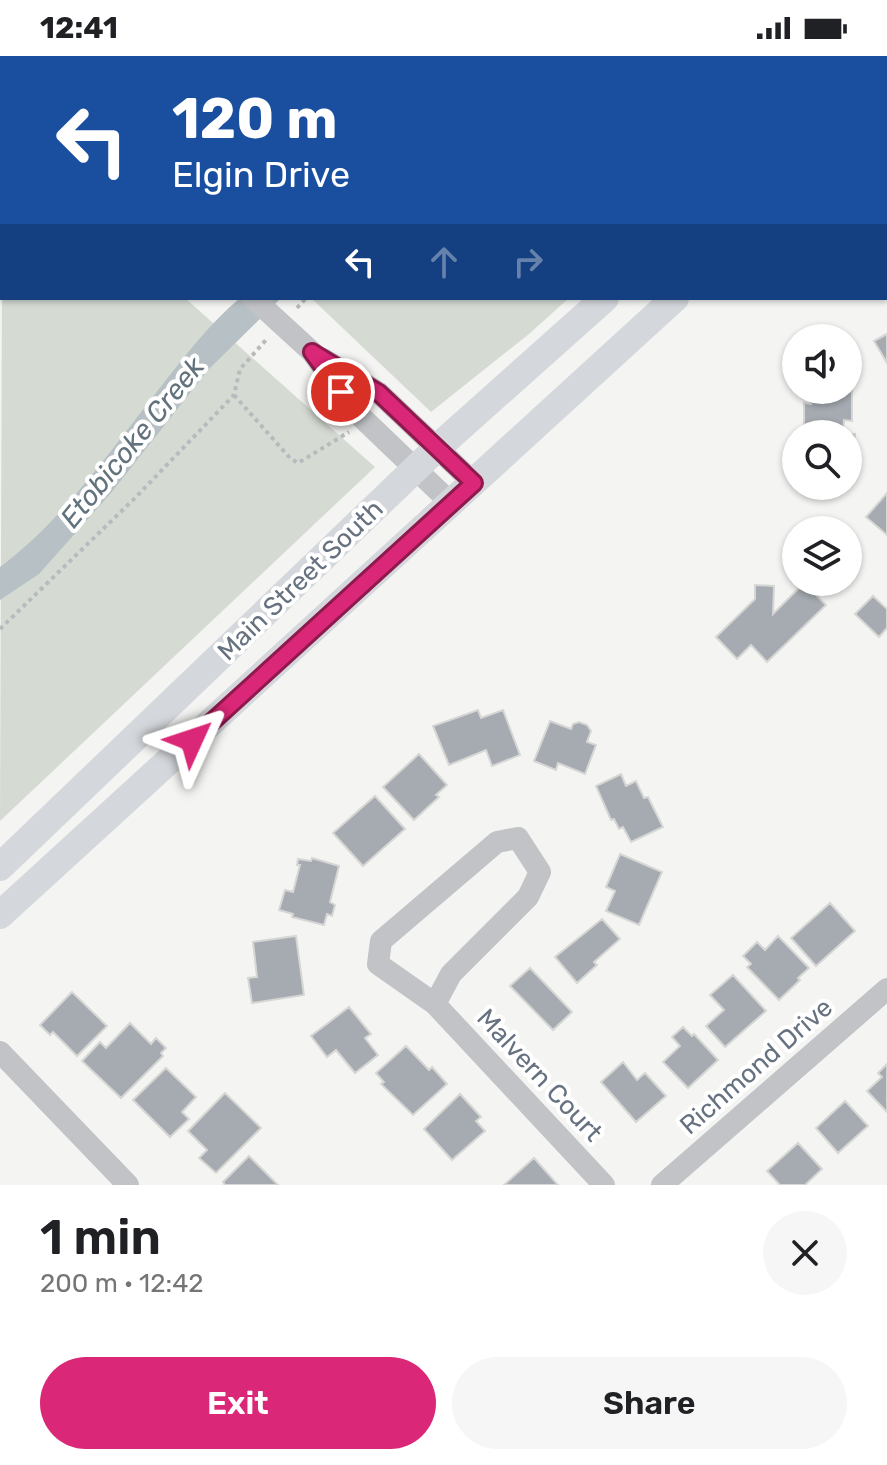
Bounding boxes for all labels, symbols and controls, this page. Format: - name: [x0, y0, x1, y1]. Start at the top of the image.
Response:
- text: 12:41: [40, 10, 118, 46]
- text: 120 m: [172, 86, 338, 152]
- icon: left: [40, 88, 144, 192]
- text: Elgin Drive: [172, 153, 350, 196]
- icon: left: [338, 240, 382, 284]
- icon: ahead: [422, 240, 466, 284]
- icon: right: [506, 240, 550, 284]
- map controls: [782, 324, 862, 596]
- button: sound: [782, 324, 862, 404]
- water label: Etobicoke Creek: [54, 350, 212, 534]
- pin: [307, 358, 375, 426]
- icon: arrive: [319, 370, 363, 414]
- button: search: [782, 420, 862, 500]
- street label: Main Street South: [211, 494, 389, 667]
- button: layers: [782, 516, 862, 596]
- position arrow: [150, 698, 234, 782]
- street label: Richmond Drive: [674, 992, 839, 1141]
- street label: Malvern Court: [470, 1003, 609, 1148]
- text: 1 min: [40, 1209, 161, 1266]
- button: close: [763, 1211, 847, 1295]
- text: 200 m · 12:42: [40, 1268, 204, 1299]
- button: Exit: [40, 1357, 436, 1449]
- button: Share: [452, 1357, 847, 1449]

